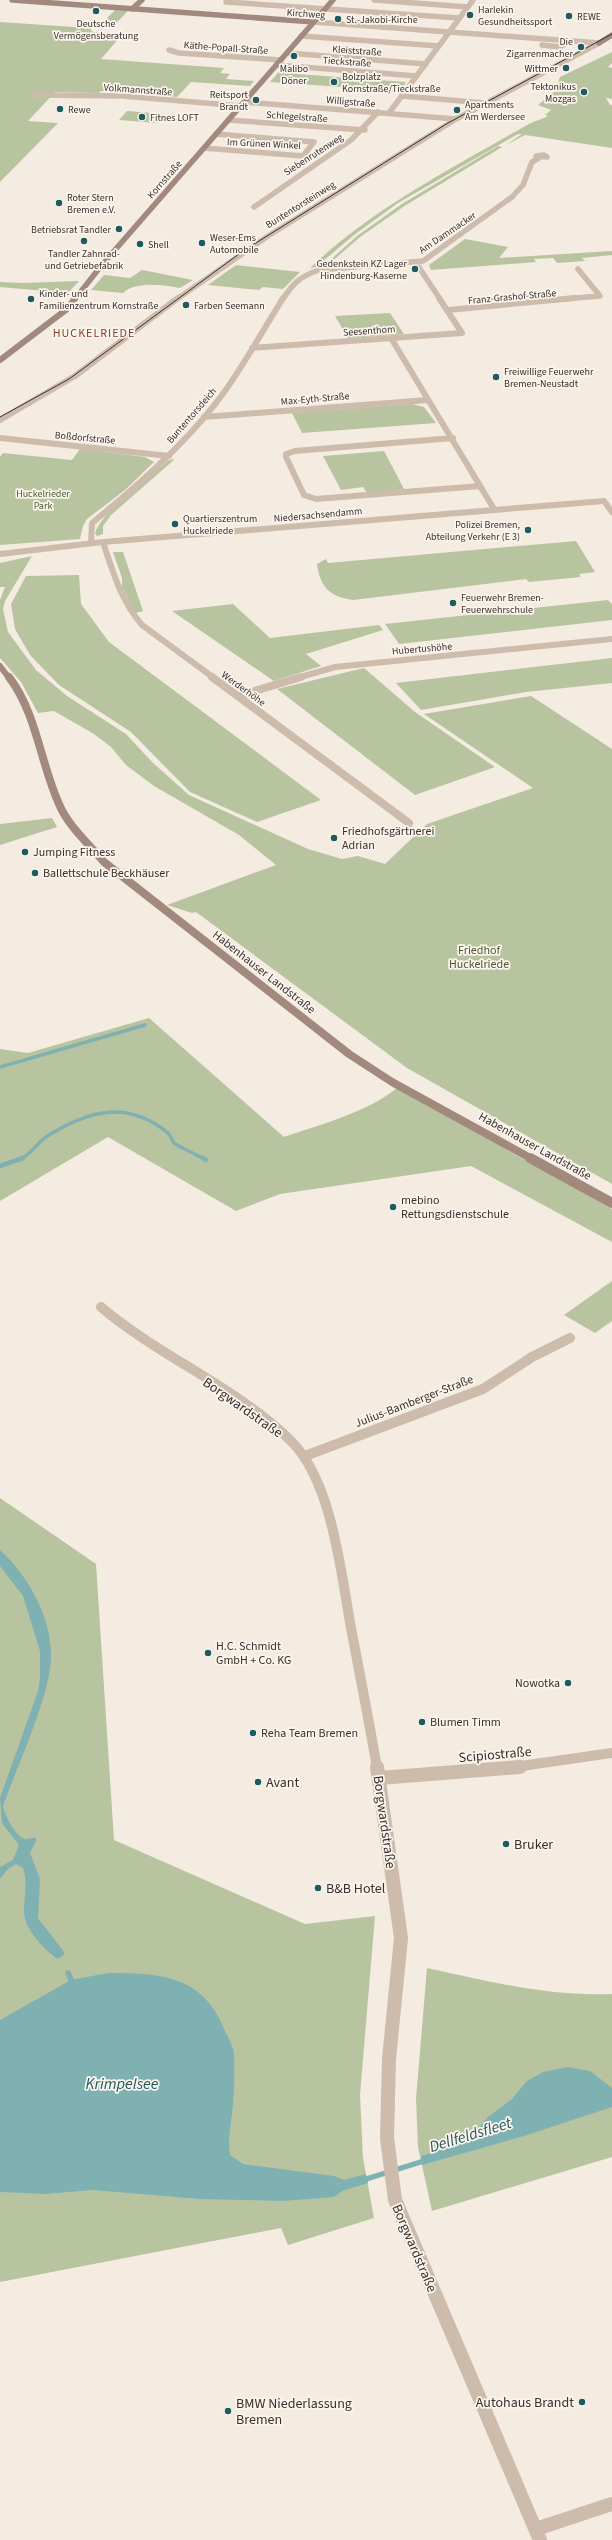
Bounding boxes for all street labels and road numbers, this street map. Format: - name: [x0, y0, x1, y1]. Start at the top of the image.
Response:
- street label: Kirchweg: [286, 6, 326, 22]
- street label: Käthe-Popall-Straße: [183, 38, 269, 58]
- street label: Kleiststraße: [332, 42, 382, 60]
- street label: Tieckstraße: [322, 53, 372, 71]
- street label: Volkmannstraße: [103, 81, 173, 99]
- street label: Willigstraße: [326, 93, 376, 111]
- street label: Schlegelstraße: [266, 108, 328, 126]
- street label: Siebenrutenweg: [281, 130, 346, 179]
- street label: Im Grünen Winkel: [227, 135, 302, 153]
- street label: Kornstraße: [144, 158, 185, 202]
- street label: Buntentorsteinweg: [263, 178, 338, 232]
- street label: Am Dammacker: [416, 208, 479, 257]
- street label: Franz-Grashof-Straße: [467, 286, 557, 308]
- street label: Seesenthom: [342, 322, 396, 340]
- street label: Buntentorsdeich: [164, 385, 220, 447]
- street label: Max-Eyth-Straße: [280, 389, 350, 409]
- street label: Boßdorfstraße: [54, 428, 116, 448]
- street label: Niedersachsendamm: [273, 504, 363, 526]
- street label: Hubertushöhe: [391, 639, 453, 659]
- street label: Werderhöhe: [218, 668, 268, 710]
- street label: Habenhauser Landstraße: [209, 927, 319, 1018]
- street label: Habenhauser Landstraße: [475, 1108, 594, 1185]
- street label: Julius-Bamberger-Straße: [353, 1371, 476, 1432]
- street label: Borgwardstraße: [198, 1373, 287, 1443]
- street label: Scipiostraße: [458, 1742, 532, 1768]
- street label: Borgwardstraße: [368, 1774, 400, 1870]
- street label: Borgwardstraße: [387, 2201, 442, 2296]

